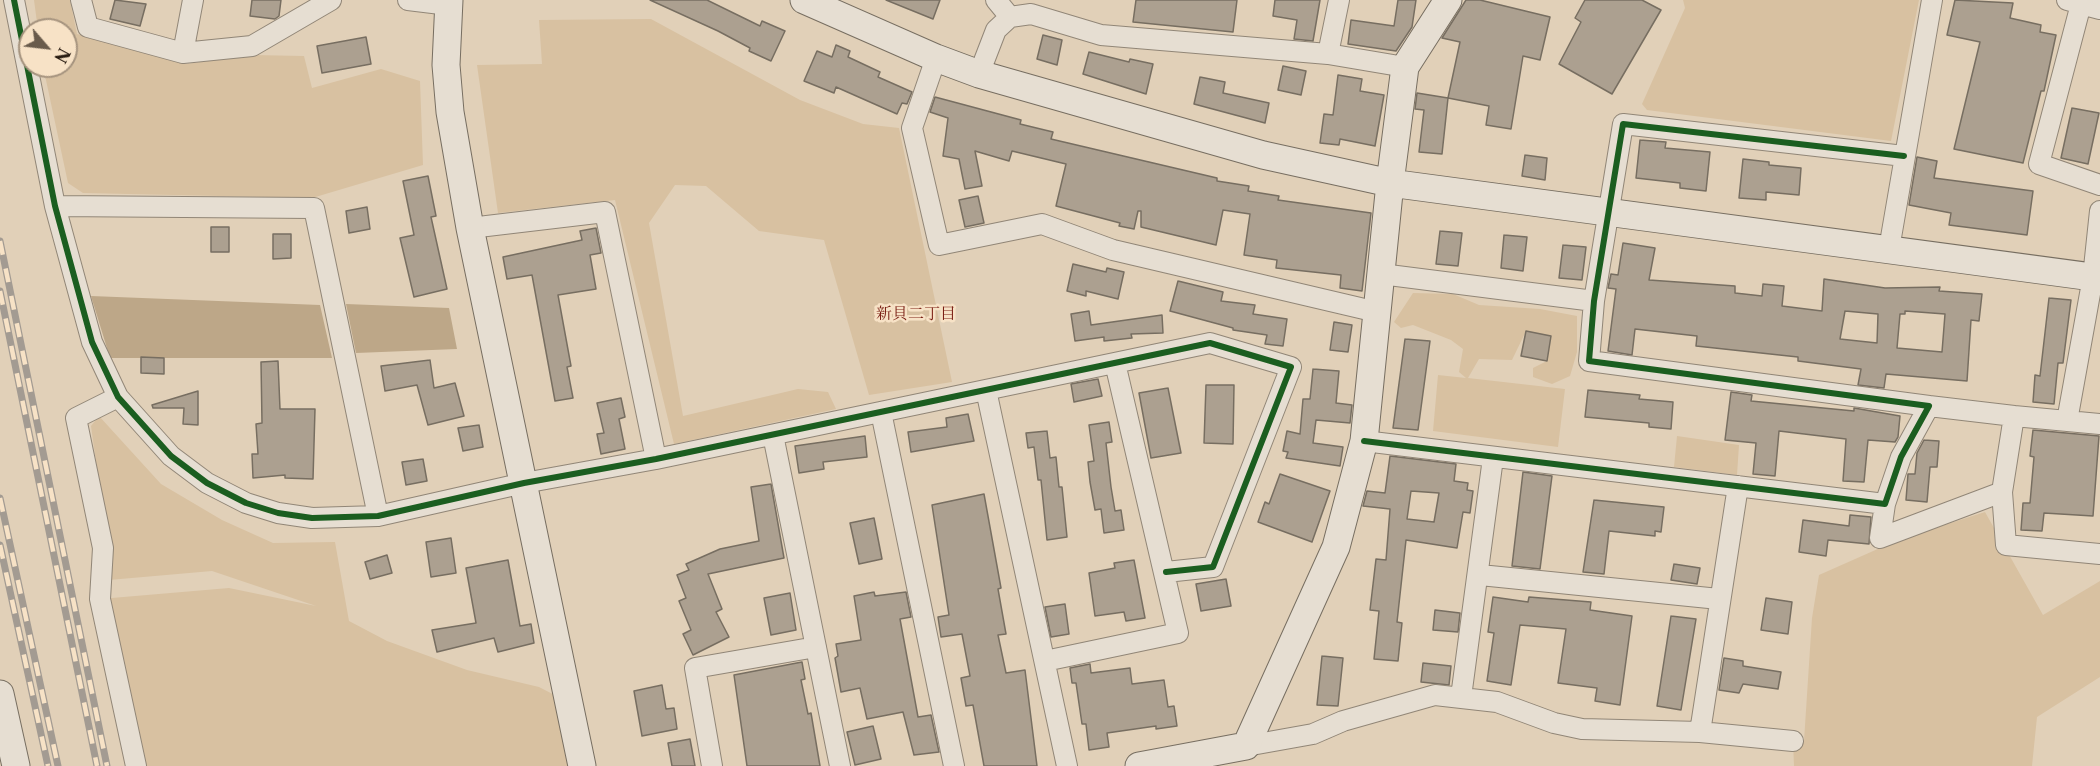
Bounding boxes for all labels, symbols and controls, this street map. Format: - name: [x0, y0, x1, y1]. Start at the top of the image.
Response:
- north arrow: [18, 18, 78, 78]
- text: N: [50, 45, 74, 66]
- district label: 新貝二丁目: [876, 304, 956, 324]

